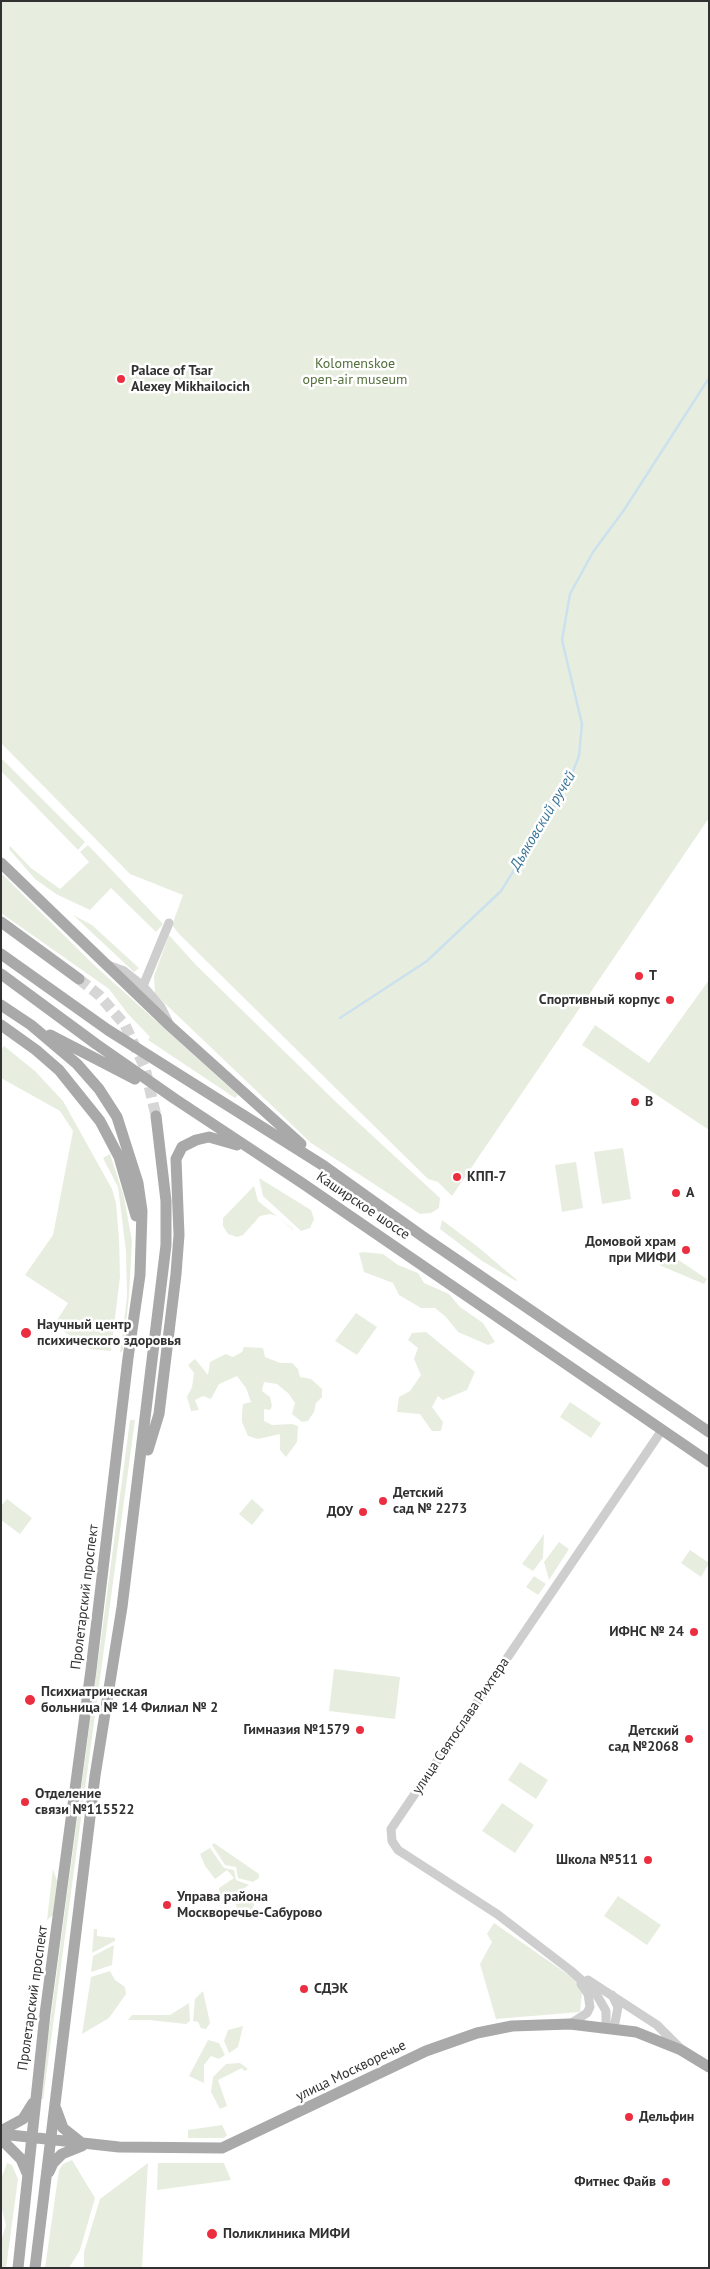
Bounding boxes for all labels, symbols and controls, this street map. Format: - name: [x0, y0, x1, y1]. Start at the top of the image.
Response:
- park label: Kolomenskoe open-air museum: [303, 356, 407, 388]
- place label: Palace of Tsar Alexey Mikhailocich: [131, 363, 250, 396]
- marker: Palace of Tsar Alexey Mikhailocich: [115, 373, 127, 385]
- water label: Дьяковский ручей: [506, 768, 580, 874]
- place label: Т: [649, 968, 657, 984]
- marker: Т: [633, 970, 645, 982]
- place label: Спортивный корпус: [539, 992, 660, 1008]
- marker: Спортивный корпус: [664, 994, 676, 1006]
- place label: В: [645, 1094, 653, 1110]
- marker: В: [629, 1096, 641, 1108]
- street label: Каширское шоссе: [313, 1169, 413, 1243]
- place label: КПП-7: [467, 1169, 507, 1185]
- marker: КПП-7: [451, 1171, 463, 1183]
- place label: А: [686, 1185, 694, 1201]
- marker: А: [670, 1187, 682, 1199]
- place label: Домовой храм при МИФИ: [585, 1234, 676, 1266]
- marker: Домовой храм при МИФИ: [680, 1244, 692, 1256]
- place label: Научный центр психического здоровья: [37, 1317, 181, 1350]
- marker: Научный центр психического здоровья: [19, 1326, 33, 1340]
- place label: Детский сад № 2273: [393, 1485, 467, 1518]
- marker: Детский сад № 2273: [377, 1495, 389, 1507]
- place label: ДОУ: [327, 1504, 353, 1520]
- marker: ДОУ: [357, 1506, 369, 1518]
- street label: Пролетарский проспект: [68, 1523, 102, 1671]
- place label: ИФНС № 24: [609, 1624, 684, 1640]
- marker: ИФНС № 24: [688, 1626, 700, 1638]
- street label: улица Святослава Рихтера: [409, 1655, 513, 1797]
- place label: Психиатрическая больница № 14 Филиал № 2: [41, 1684, 218, 1716]
- marker: Психиатрическая больница № 14 Филиал № 2: [23, 1693, 37, 1707]
- place label: Гимназия №1579: [243, 1722, 350, 1738]
- place label: Детский сад №2068: [608, 1723, 679, 1755]
- marker: Гимназия №1579: [354, 1724, 366, 1736]
- marker: Детский сад №2068: [683, 1733, 695, 1745]
- place label: Отделение связи №115522: [35, 1786, 134, 1818]
- marker: Отделение связи №115522: [19, 1796, 31, 1808]
- place label: Школа №511: [556, 1852, 638, 1868]
- marker: Школа №511: [642, 1854, 654, 1866]
- place label: Управа района Москворечье-Сабурово: [177, 1889, 322, 1921]
- marker: Управа района Москворечье-Сабурово: [161, 1899, 173, 1911]
- street label: Пролетарский проспект: [15, 1924, 51, 2072]
- place label: СДЭК: [314, 1981, 348, 1997]
- marker: СДЭК: [298, 1983, 310, 1995]
- street label: улица Москворечье: [293, 2037, 409, 2105]
- place label: Дельфин: [639, 2109, 694, 2125]
- marker: Дельфин: [623, 2111, 635, 2123]
- place label: Фитнес Файв: [574, 2174, 656, 2190]
- marker: Фитнес Файв: [660, 2176, 672, 2188]
- place label: Поликлиника МИФИ: [223, 2226, 350, 2242]
- marker: Поликлиника МИФИ: [205, 2227, 219, 2241]

